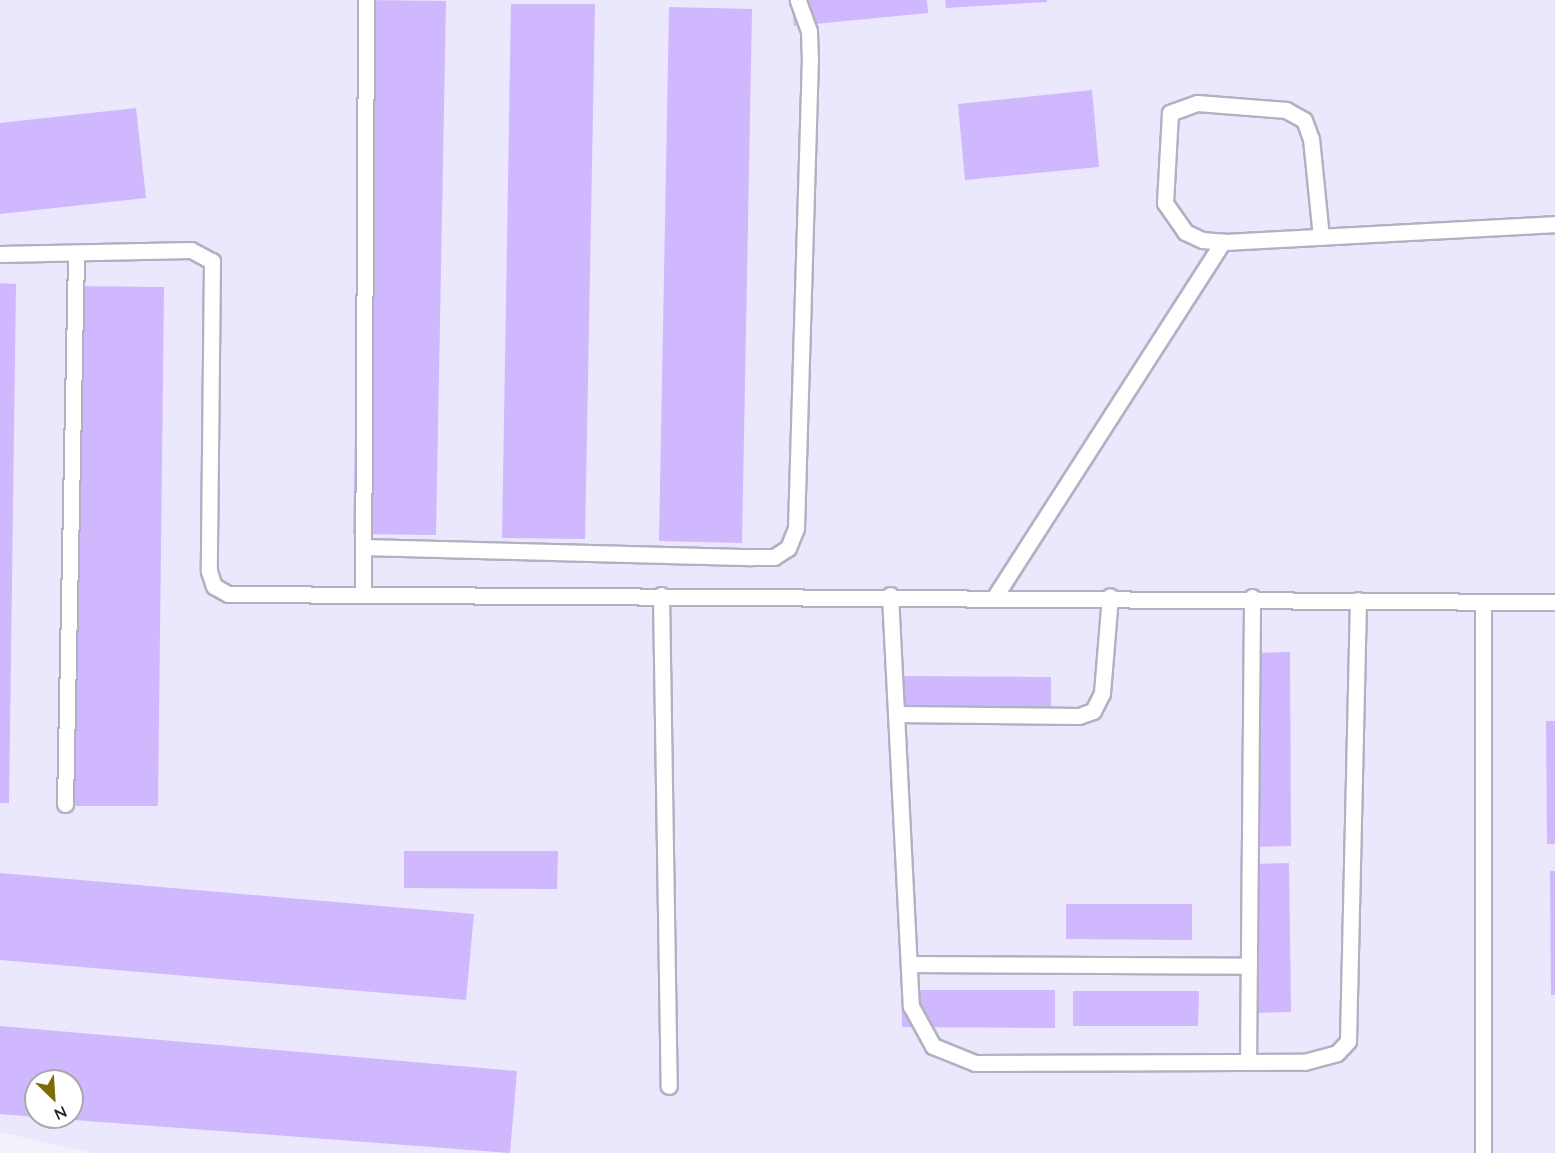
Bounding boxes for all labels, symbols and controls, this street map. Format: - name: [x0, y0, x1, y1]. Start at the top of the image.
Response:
- north arrow: [24, 1069, 84, 1129]
- text: N: [51, 1102, 70, 1125]

